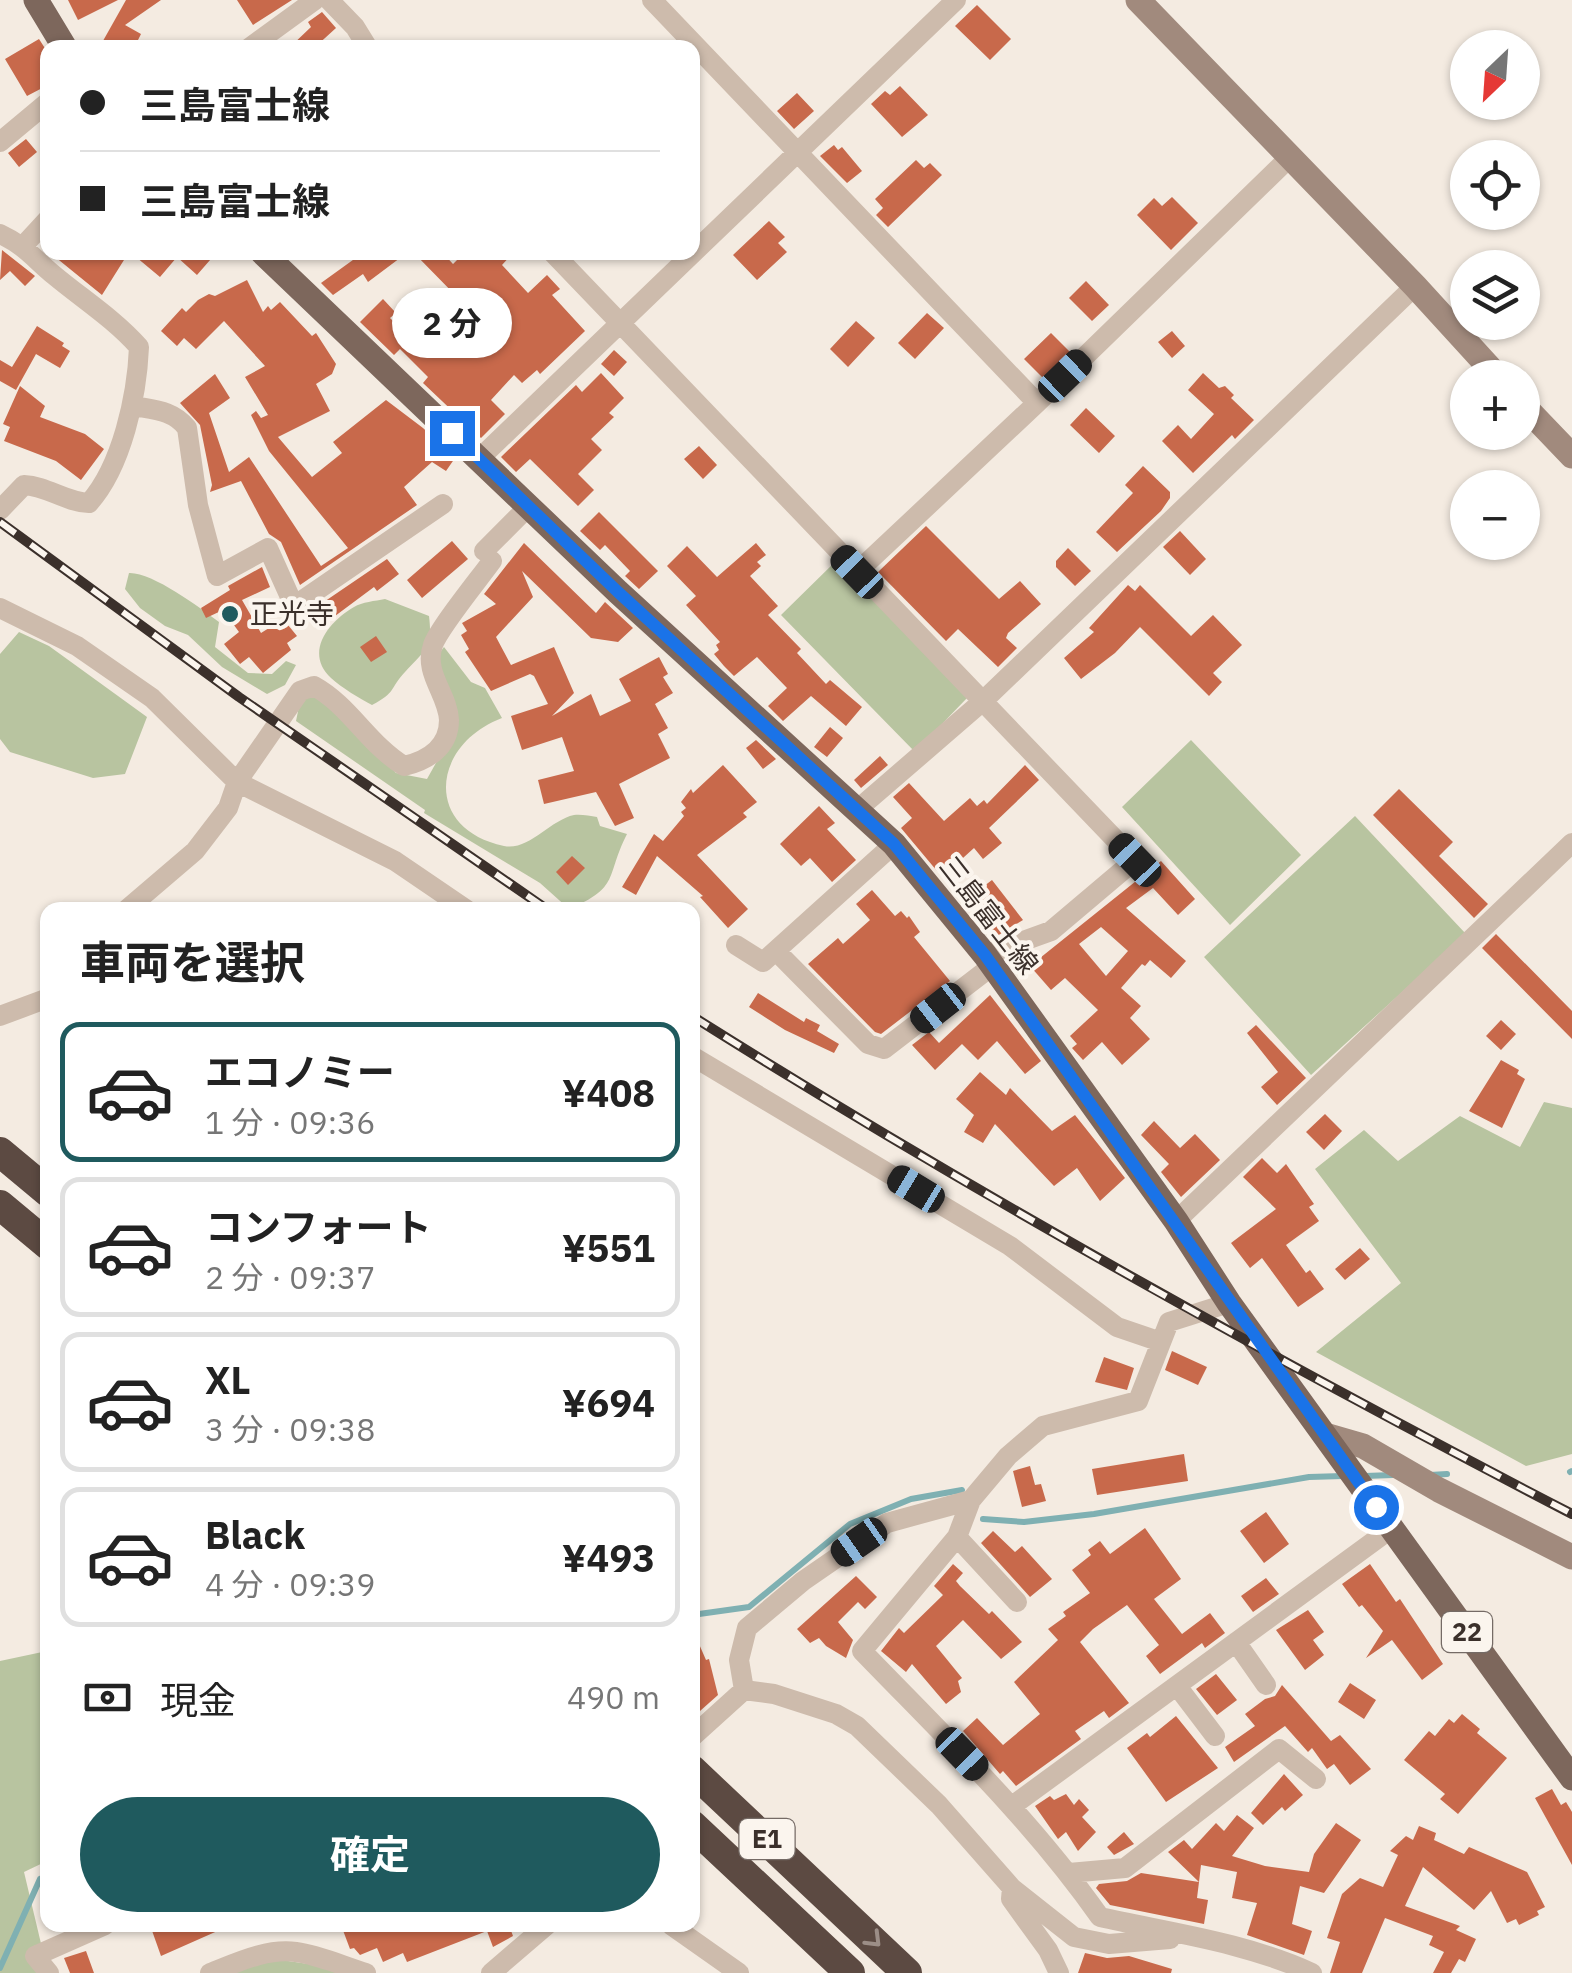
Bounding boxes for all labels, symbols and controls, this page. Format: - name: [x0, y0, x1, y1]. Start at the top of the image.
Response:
- north arrow: [1450, 30, 1540, 120]
- map controls: [1450, 30, 1540, 560]
- text: 三島富士線: [140, 80, 330, 129]
- button: locate: [1450, 140, 1540, 230]
- text: 三島富士線: [140, 176, 330, 225]
- button: layers: [1450, 250, 1540, 340]
- callout: 2 分: [392, 288, 512, 358]
- text: 2 分: [423, 302, 481, 344]
- car: [1033, 344, 1097, 408]
- button: +: [1450, 360, 1540, 450]
- route end: [430, 411, 475, 456]
- button: −: [1450, 470, 1540, 560]
- car: [825, 540, 889, 604]
- place label: 正光寺: [250, 595, 334, 632]
- marker: 正光寺: [219, 603, 241, 625]
- car: [1103, 828, 1167, 892]
- street label: 三島富士線: [932, 848, 1047, 981]
- text: 車両を選択: [80, 933, 305, 991]
- car: [905, 978, 971, 1038]
- icon: car: [85, 1047, 175, 1137]
- text: エコノミー: [205, 1047, 395, 1096]
- text: ¥408: [562, 1068, 655, 1117]
- text: 1 分 · 09:36: [205, 1101, 375, 1143]
- car: [883, 1161, 949, 1217]
- icon: car: [85, 1202, 175, 1292]
- text: コンフォート: [205, 1202, 432, 1251]
- text: ¥551: [562, 1223, 655, 1272]
- text: 2 分 · 09:37: [205, 1256, 375, 1298]
- text: XL: [205, 1355, 251, 1404]
- icon: car: [85, 1357, 175, 1447]
- text: ¥694: [562, 1378, 655, 1427]
- text: 3 分 · 09:38: [205, 1408, 375, 1450]
- route start: [1354, 1485, 1399, 1530]
- text: Black: [205, 1510, 305, 1559]
- icon: car: [85, 1512, 175, 1602]
- car: [826, 1513, 892, 1571]
- text: ¥493: [562, 1533, 655, 1582]
- text: 4 分 · 09:39: [205, 1563, 375, 1605]
- road number: 22: [1442, 1612, 1492, 1652]
- icon: cash: [80, 1670, 135, 1725]
- text: 現金: [160, 1675, 236, 1724]
- text: 490 m: [567, 1676, 660, 1718]
- car: [930, 1722, 994, 1786]
- button: 確定: [80, 1797, 660, 1912]
- road number: E1: [740, 1819, 794, 1859]
- one-way arrow: [862, 1929, 880, 1947]

